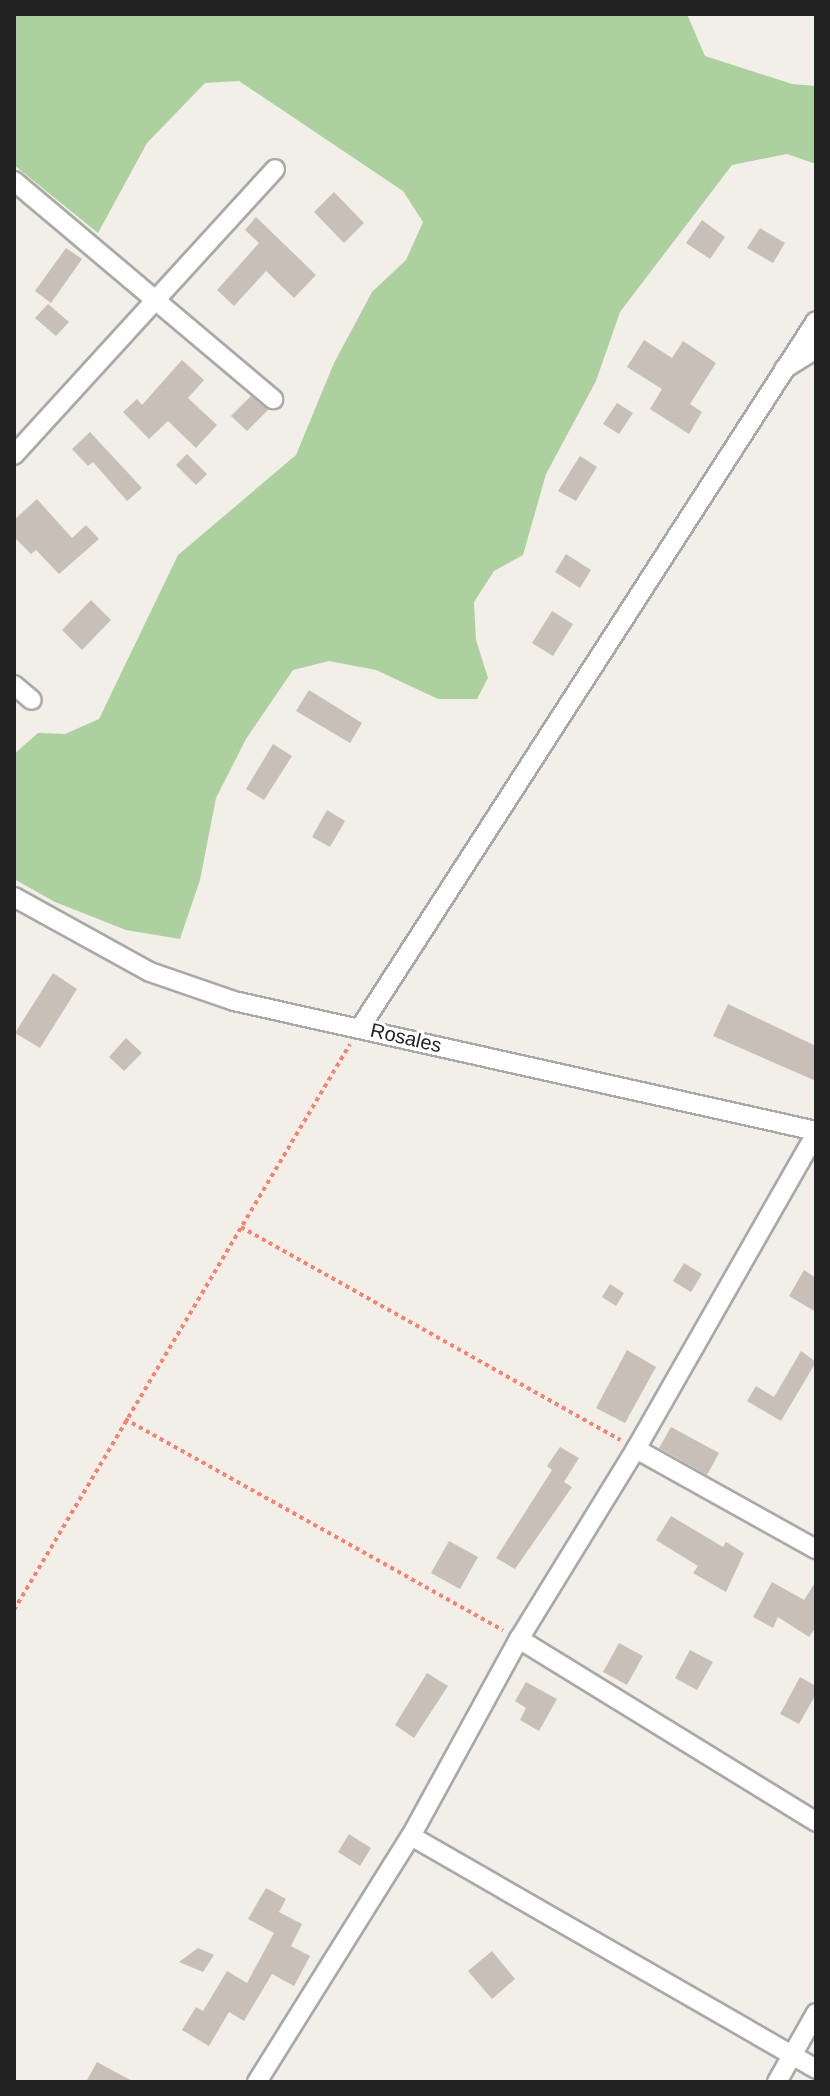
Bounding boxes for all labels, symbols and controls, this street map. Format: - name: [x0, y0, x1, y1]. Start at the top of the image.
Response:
- street label: Rosales: [368, 1018, 444, 1058]

